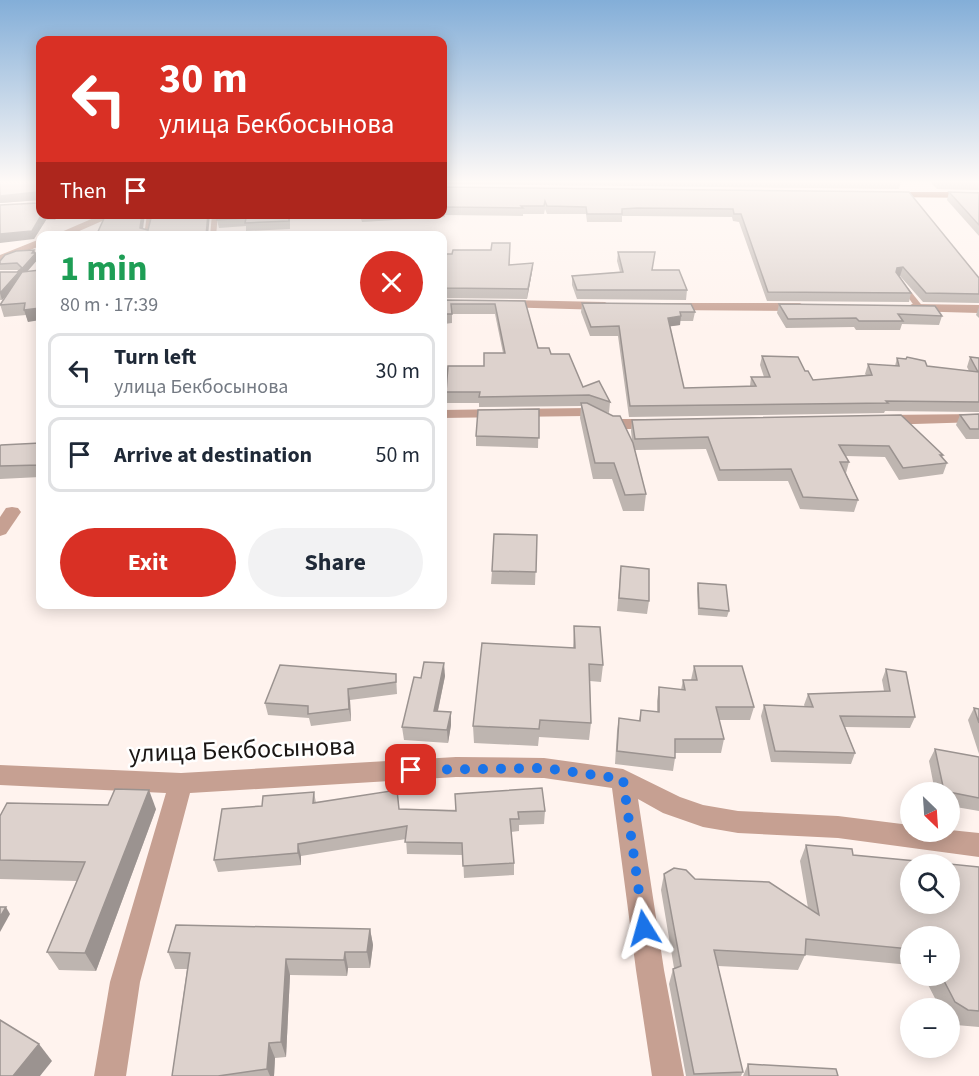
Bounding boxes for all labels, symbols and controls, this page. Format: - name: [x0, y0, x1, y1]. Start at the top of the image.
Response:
- text: 30 m: [159, 49, 248, 109]
- icon: left: [60, 60, 138, 138]
- text: улица Бекбосынова: [159, 105, 394, 144]
- icon: arrive: [119, 174, 152, 207]
- text: Then: [60, 175, 107, 207]
- text: 1 min: [60, 243, 148, 294]
- button: close: [360, 251, 423, 314]
- text: 80 m · 17:39: [60, 291, 158, 319]
- text: Turn left: [114, 341, 196, 373]
- icon: left: [63, 354, 96, 387]
- text: 30 m: [375, 355, 420, 387]
- text: улица Бекбосынова: [114, 373, 288, 401]
- icon: arrive: [63, 438, 96, 471]
- text: Arrive at destination: [114, 439, 312, 471]
- text: 50 m: [375, 439, 420, 471]
- button: Exit: [60, 528, 236, 597]
- button: Share: [248, 528, 423, 597]
- street label: улица Бекбосынова: [128, 727, 356, 772]
- pin: [385, 744, 436, 795]
- icon: arrive: [394, 753, 427, 786]
- north arrow: [900, 782, 960, 842]
- map controls: [900, 782, 960, 1058]
- button: search: [900, 854, 960, 914]
- position arrow: [612, 896, 676, 960]
- button: +: [900, 926, 960, 986]
- button: −: [900, 998, 960, 1058]

